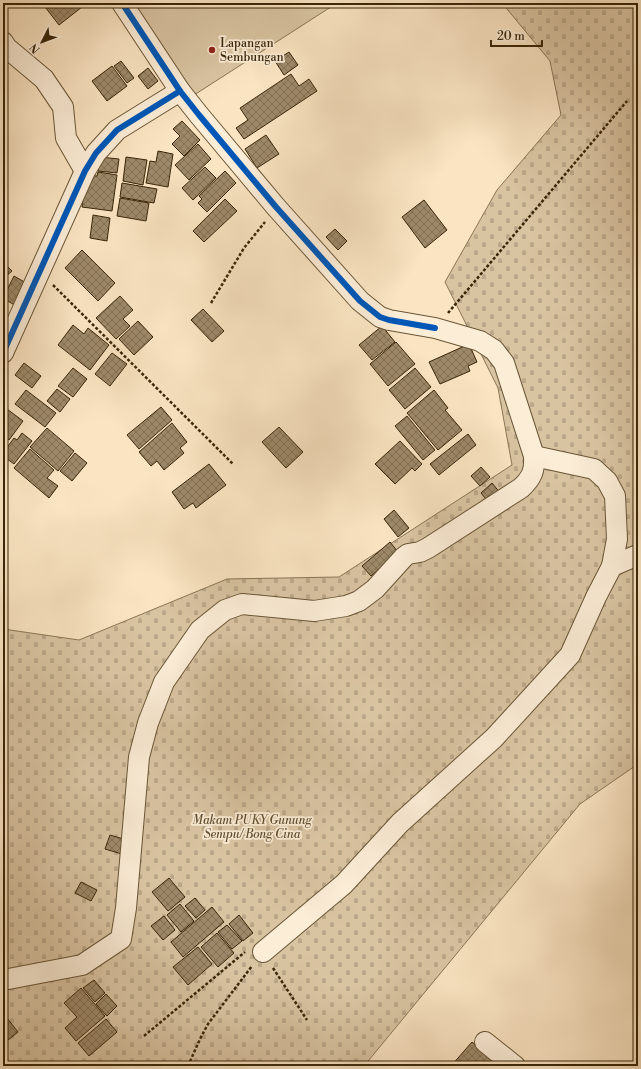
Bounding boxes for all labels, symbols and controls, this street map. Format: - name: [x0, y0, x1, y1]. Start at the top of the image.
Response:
- north arrow: [22, 22, 62, 62]
- scale bar: [491, 22, 542, 48]
- text: 20 m: [497, 29, 525, 44]
- place label: Lapangan Sembungan: [220, 36, 284, 65]
- text: N: [27, 40, 43, 56]
- marker: Lapangan Sembungan: [207, 45, 217, 55]
- park label: Makam PUKY Gunung Sempu/ Bong Cina: [192, 813, 312, 842]

